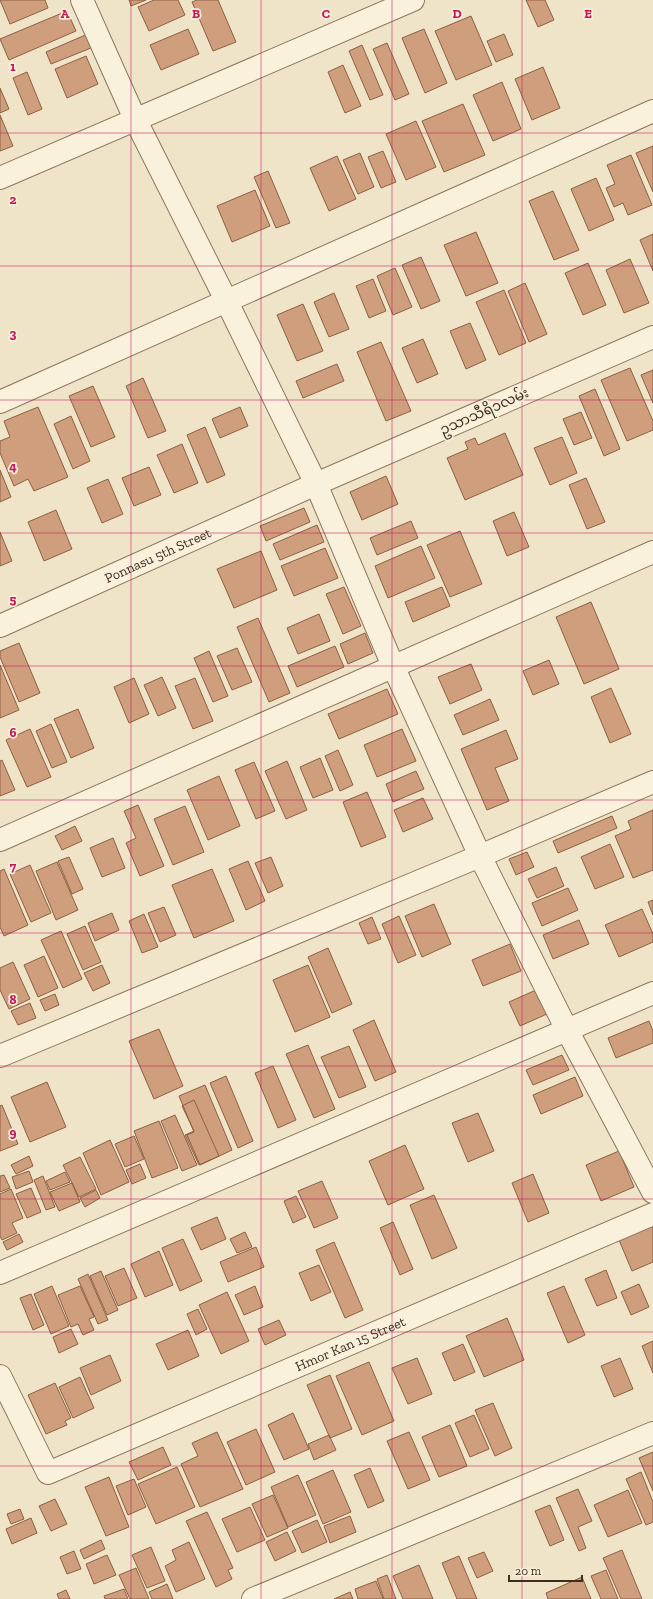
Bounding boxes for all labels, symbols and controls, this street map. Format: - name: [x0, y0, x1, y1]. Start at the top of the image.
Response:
- text: A: [61, 6, 70, 21]
- text: B: [192, 6, 200, 21]
- text: C: [322, 6, 330, 21]
- text: D: [452, 6, 462, 21]
- text: E: [584, 6, 592, 21]
- text: 1: [10, 59, 16, 74]
- text: 2: [10, 192, 17, 207]
- text: 3: [10, 326, 17, 341]
- street label: ဥသာသီရိ၁လမ်း: [436, 382, 533, 441]
- text: 4: [9, 459, 17, 474]
- street label: Ponnasu 5th Street: [102, 524, 215, 587]
- text: 5: [10, 592, 17, 607]
- text: 6: [10, 725, 17, 740]
- text: 7: [10, 859, 17, 874]
- text: 8: [9, 992, 17, 1007]
- text: 9: [10, 1125, 17, 1140]
- street label: Hmor Kan 15 Street: [293, 1313, 409, 1375]
- scale bar: [509, 1557, 582, 1583]
- text: 20 m: [515, 1564, 542, 1578]

